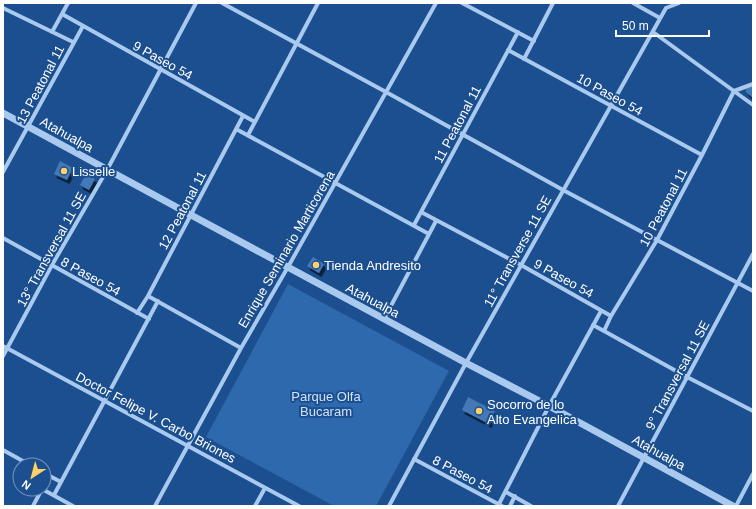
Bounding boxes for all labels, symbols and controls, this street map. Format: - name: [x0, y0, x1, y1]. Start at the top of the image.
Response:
- scale bar: [616, 12, 709, 38]
- text: 50 m: [622, 19, 649, 33]
- street label: 9 Paseo 54: [130, 38, 195, 83]
- street label: 13 Peatonal 11: [14, 43, 67, 126]
- street label: 10 Paseo 54: [574, 70, 645, 119]
- street label: 11 Peatonal 11: [431, 83, 484, 166]
- street label: Atahualpa: [38, 114, 97, 156]
- place label: Lisselle: [72, 164, 115, 179]
- marker: Lisselle: [59, 166, 69, 176]
- street label: 10 Peatonal 11: [637, 166, 690, 249]
- street label: Enrique Seminario Marticorena: [235, 167, 338, 331]
- street label: 12 Peatonal 11: [156, 169, 209, 252]
- street label: 13° Transversal 11 SE: [14, 189, 89, 309]
- street label: 11° Transverse 11 SE: [481, 193, 554, 309]
- street label: 8 Paseo 54: [58, 254, 123, 299]
- street label: 9 Paseo 54: [531, 256, 596, 301]
- place label: Tienda Andresito: [324, 258, 421, 273]
- marker: Tienda Andresito: [311, 260, 321, 270]
- street label: Atahualpa: [343, 280, 403, 321]
- street label: 9° Transversal 11 SE: [642, 318, 713, 432]
- street label: Doctor Felipe V. Carbo Briones: [73, 369, 239, 466]
- park label: Parque Olfa Bucaram: [291, 389, 361, 419]
- place label: Socorro de lo Alto Evangelica: [487, 397, 577, 427]
- marker: Socorro de lo Alto Evangelica: [474, 406, 484, 416]
- street label: Atahualpa: [630, 432, 689, 474]
- street label: 8 Paseo 54: [430, 452, 495, 497]
- north arrow: [12, 457, 52, 497]
- text: N: [19, 478, 33, 492]

